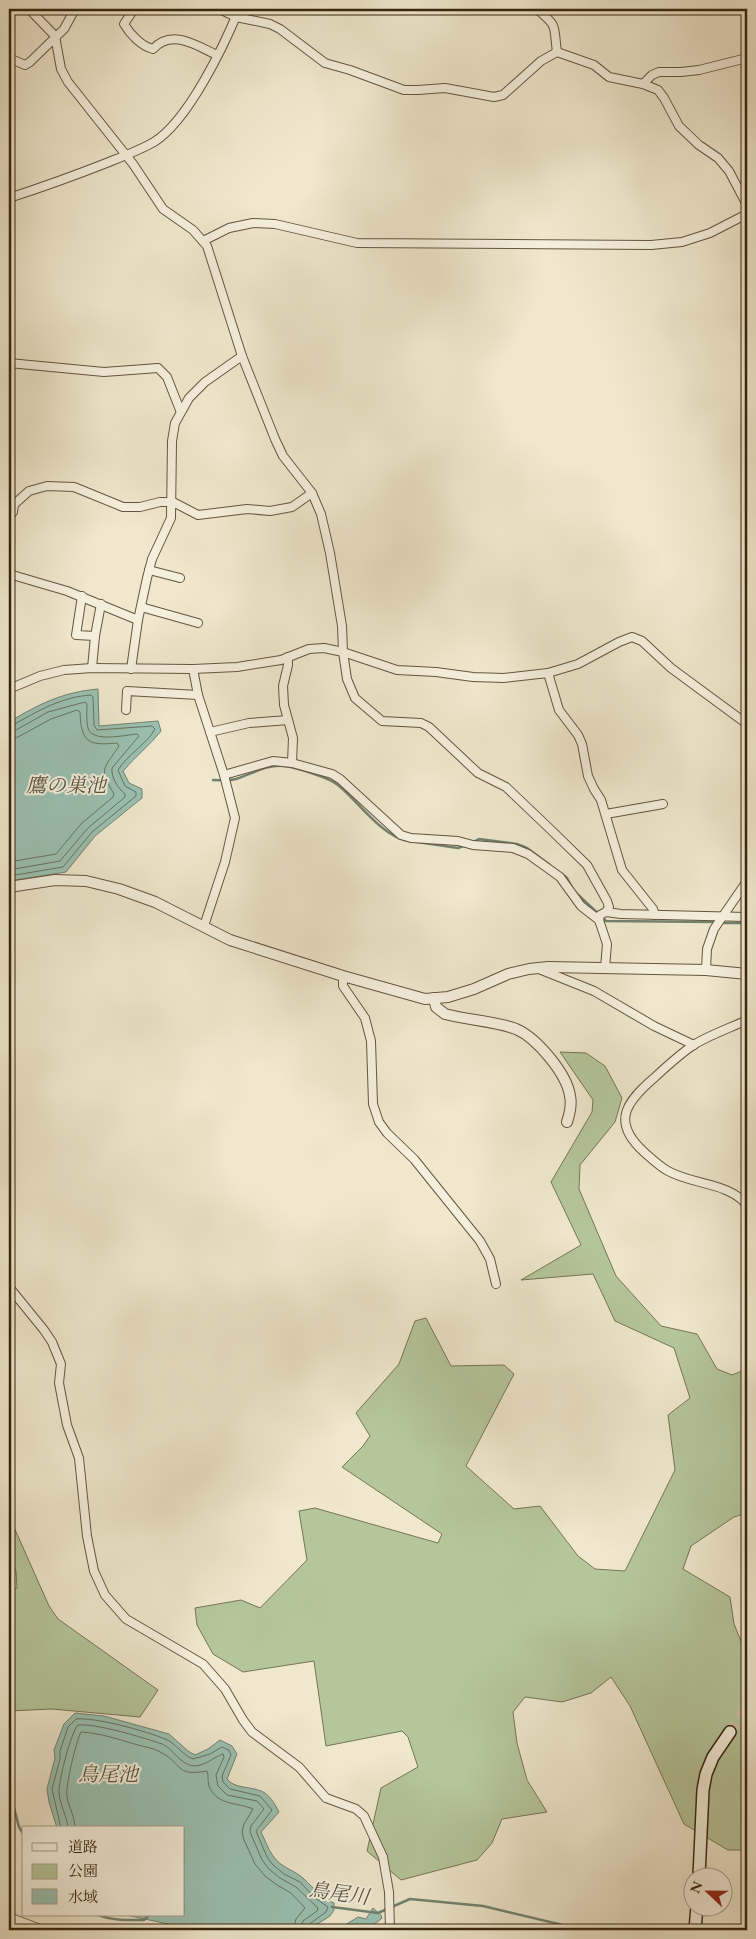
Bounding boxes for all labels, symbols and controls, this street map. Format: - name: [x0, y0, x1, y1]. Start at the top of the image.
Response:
- water label: 鷹の巣池: [26, 772, 108, 798]
- water label: 鳥尾池: [78, 1761, 140, 1787]
- legend: [22, 1826, 185, 1916]
- text: 道路: [68, 1837, 98, 1856]
- text: 公園: [68, 1861, 98, 1880]
- north arrow: [684, 1866, 734, 1916]
- water label: 鳥尾川: [307, 1876, 372, 1910]
- text: N: [685, 1878, 707, 1896]
- text: 水域: [68, 1887, 98, 1906]

